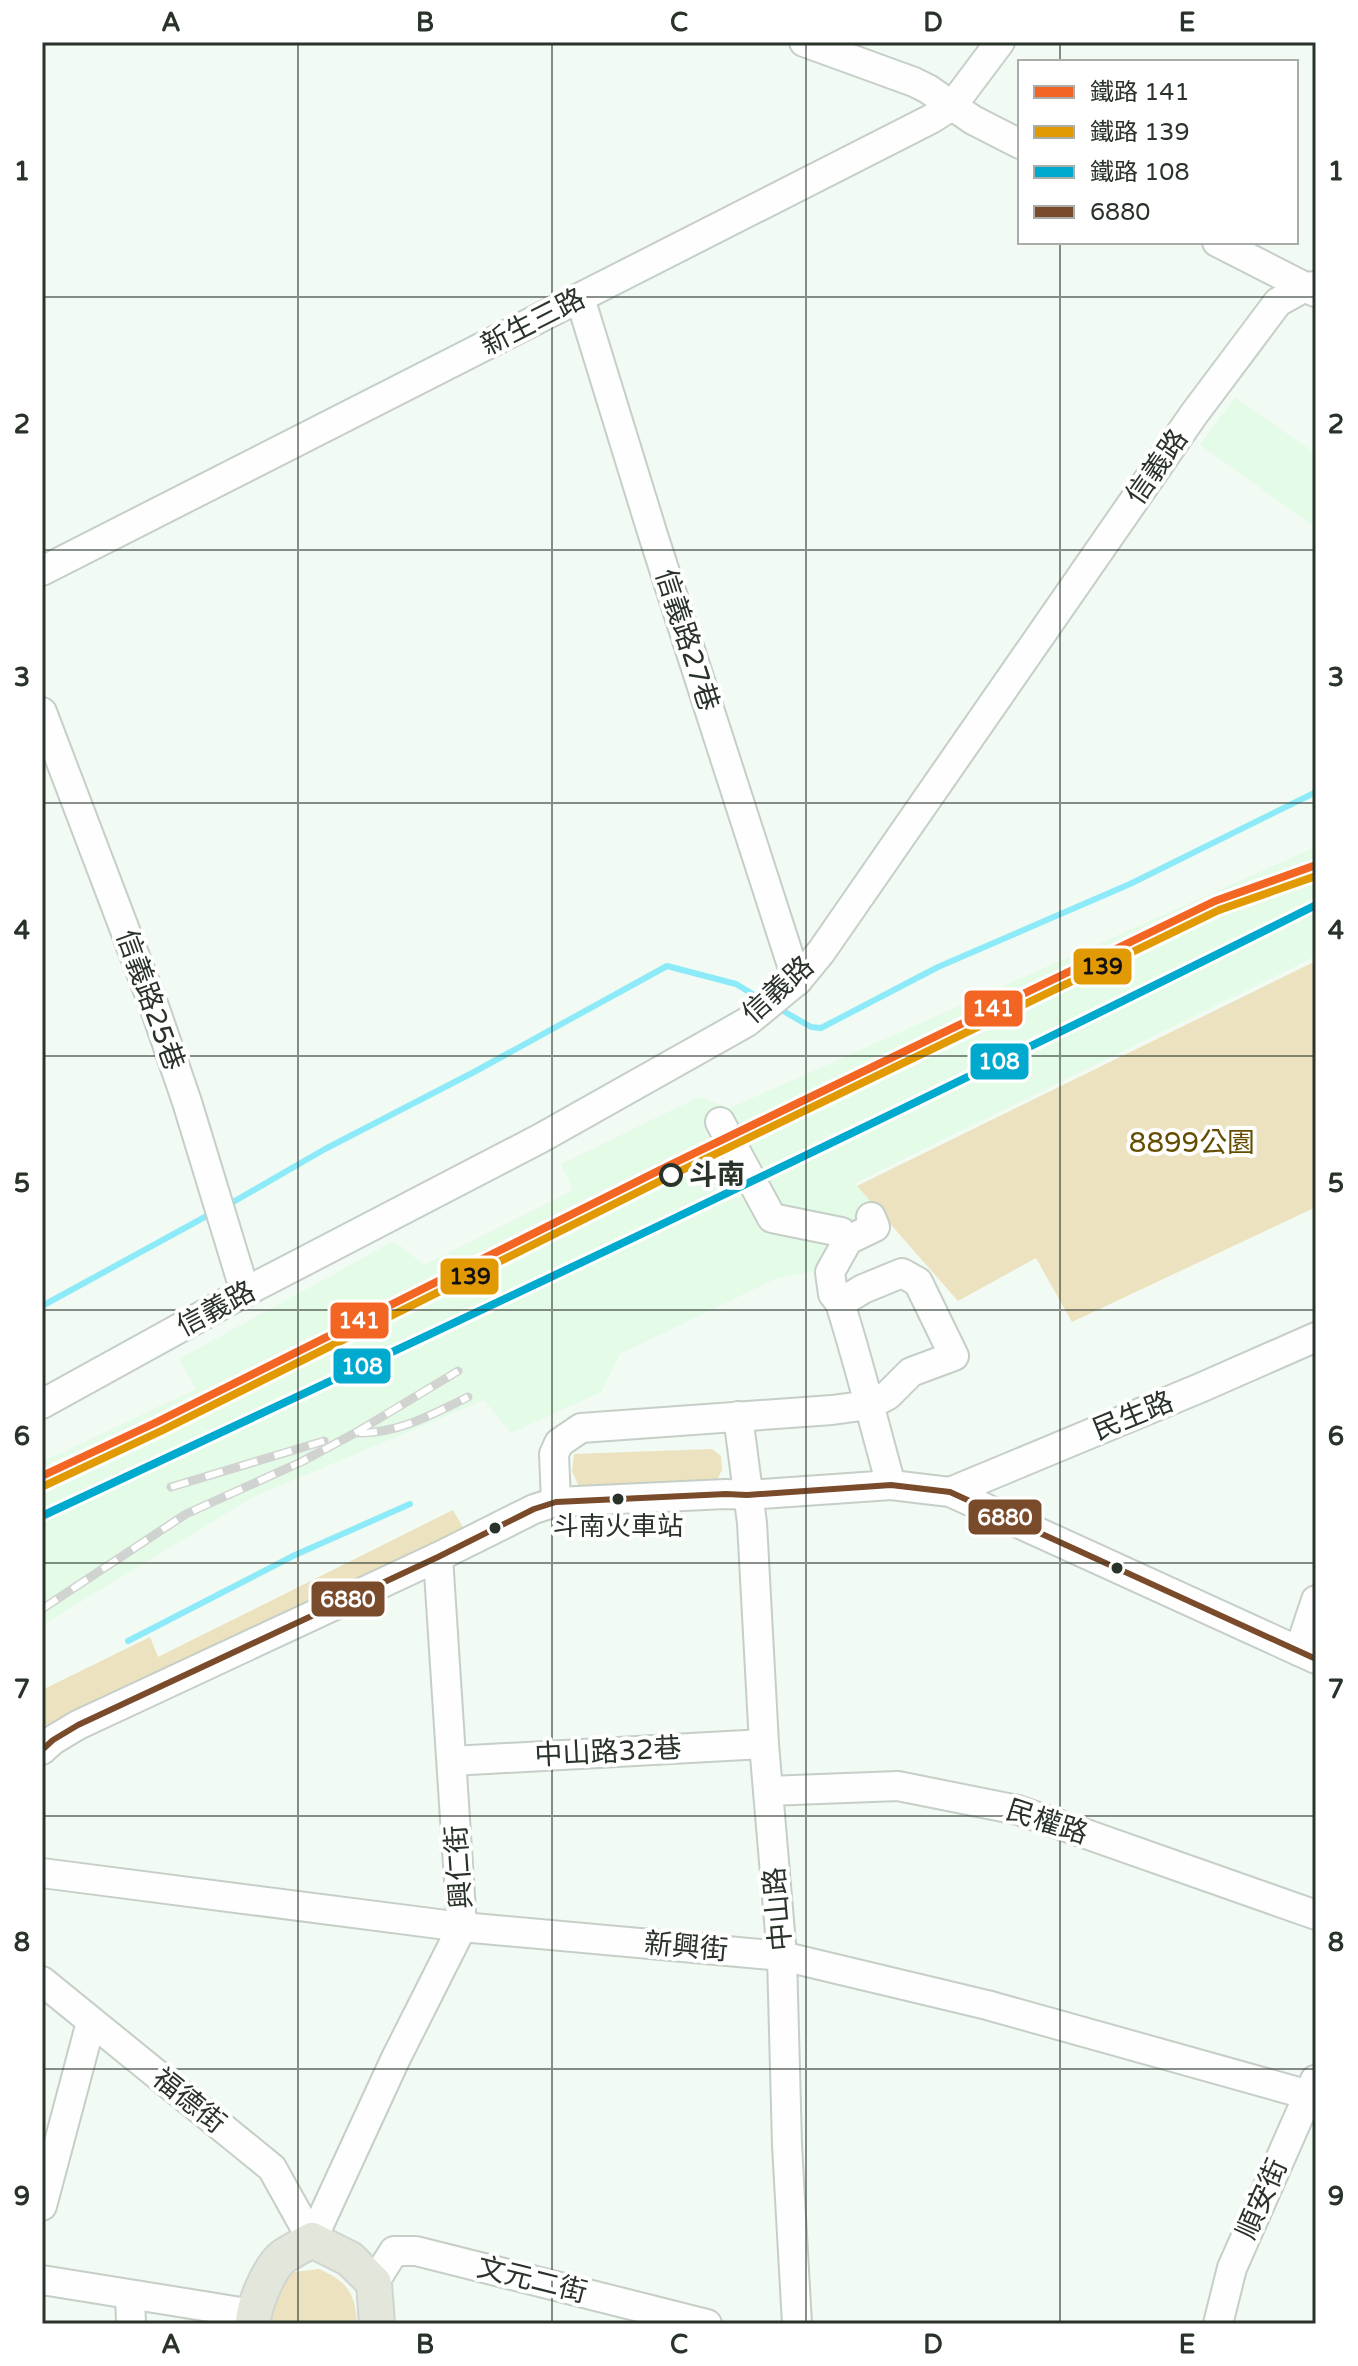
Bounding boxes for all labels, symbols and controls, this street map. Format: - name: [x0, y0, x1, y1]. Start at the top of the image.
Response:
- text: A: [161, 7, 181, 38]
- text: B: [416, 7, 434, 38]
- text: C: [670, 7, 688, 38]
- text: D: [923, 7, 943, 38]
- text: E: [1179, 7, 1195, 38]
- legend: [1018, 60, 1298, 244]
- text: 鐵路 141: [1090, 78, 1189, 107]
- text: 鐵路 139: [1090, 118, 1189, 147]
- text: 1: [14, 156, 30, 187]
- text: 1: [1328, 156, 1344, 187]
- text: 鐵路 108: [1090, 158, 1189, 187]
- text: 6880: [1090, 198, 1150, 227]
- street label: 新生三路: [475, 281, 591, 363]
- text: 2: [14, 409, 30, 440]
- text: 2: [1328, 409, 1344, 440]
- street label: 信義路: [1119, 423, 1195, 511]
- street label: 信義路27巷: [648, 565, 726, 715]
- text: 3: [14, 662, 30, 693]
- text: 3: [1328, 662, 1344, 693]
- text: 4: [14, 915, 30, 946]
- text: 4: [1328, 915, 1344, 946]
- street label: 信義路25巷: [109, 925, 191, 1075]
- line badge: 139: [1072, 947, 1133, 986]
- street label: 信義路: [735, 949, 821, 1031]
- text: 139: [1081, 954, 1123, 980]
- line badge: 141: [963, 989, 1024, 1028]
- text: 141: [972, 996, 1014, 1022]
- line badge: 108: [969, 1042, 1030, 1081]
- text: 108: [978, 1049, 1020, 1075]
- park label: 8899公園: [1129, 1126, 1255, 1160]
- place label: 斗南: [689, 1158, 745, 1192]
- marker: 斗南: [660, 1164, 682, 1186]
- text: 5: [14, 1168, 30, 1199]
- text: 5: [1328, 1168, 1344, 1199]
- line badge: 139: [439, 1257, 500, 1296]
- text: 139: [449, 1264, 491, 1290]
- street label: 信義路: [171, 1274, 261, 1344]
- line badge: 141: [329, 1301, 390, 1340]
- text: 141: [338, 1308, 380, 1334]
- line badge: 108: [332, 1347, 392, 1385]
- text: 108: [341, 1354, 383, 1380]
- street label: 民生路: [1088, 1385, 1178, 1447]
- text: 6: [14, 1421, 30, 1452]
- text: 6: [1328, 1421, 1344, 1452]
- marker: 斗南火車站: [610, 1491, 626, 1507]
- line badge: 6880: [967, 1498, 1043, 1536]
- text: 6880: [977, 1505, 1033, 1531]
- place label: 斗南火車站: [553, 1511, 683, 1542]
- unlabelled marker: [487, 1520, 503, 1536]
- unlabelled marker: [1109, 1560, 1125, 1576]
- line badge: 6880: [310, 1580, 386, 1618]
- text: 6880: [320, 1587, 376, 1613]
- text: 7: [14, 1674, 30, 1705]
- text: 7: [1328, 1674, 1344, 1705]
- street label: 中山路32巷: [534, 1731, 682, 1773]
- street label: 民權路: [1002, 1793, 1092, 1851]
- street label: 興仁街: [439, 1824, 479, 1910]
- street label: 中山路: [757, 1866, 799, 1952]
- street label: 新興街: [643, 1926, 729, 1968]
- text: 8: [14, 1927, 30, 1958]
- text: 8: [1328, 1927, 1344, 1958]
- street label: 福德街: [146, 2061, 232, 2141]
- street label: 順安街: [1229, 2154, 1295, 2244]
- text: 9: [14, 2181, 30, 2212]
- text: 9: [1328, 2181, 1344, 2212]
- street label: 文元二街: [474, 2250, 590, 2310]
- text: A: [161, 2329, 181, 2360]
- text: B: [416, 2329, 434, 2360]
- text: C: [670, 2329, 688, 2360]
- text: D: [923, 2329, 943, 2360]
- text: E: [1179, 2329, 1195, 2360]

